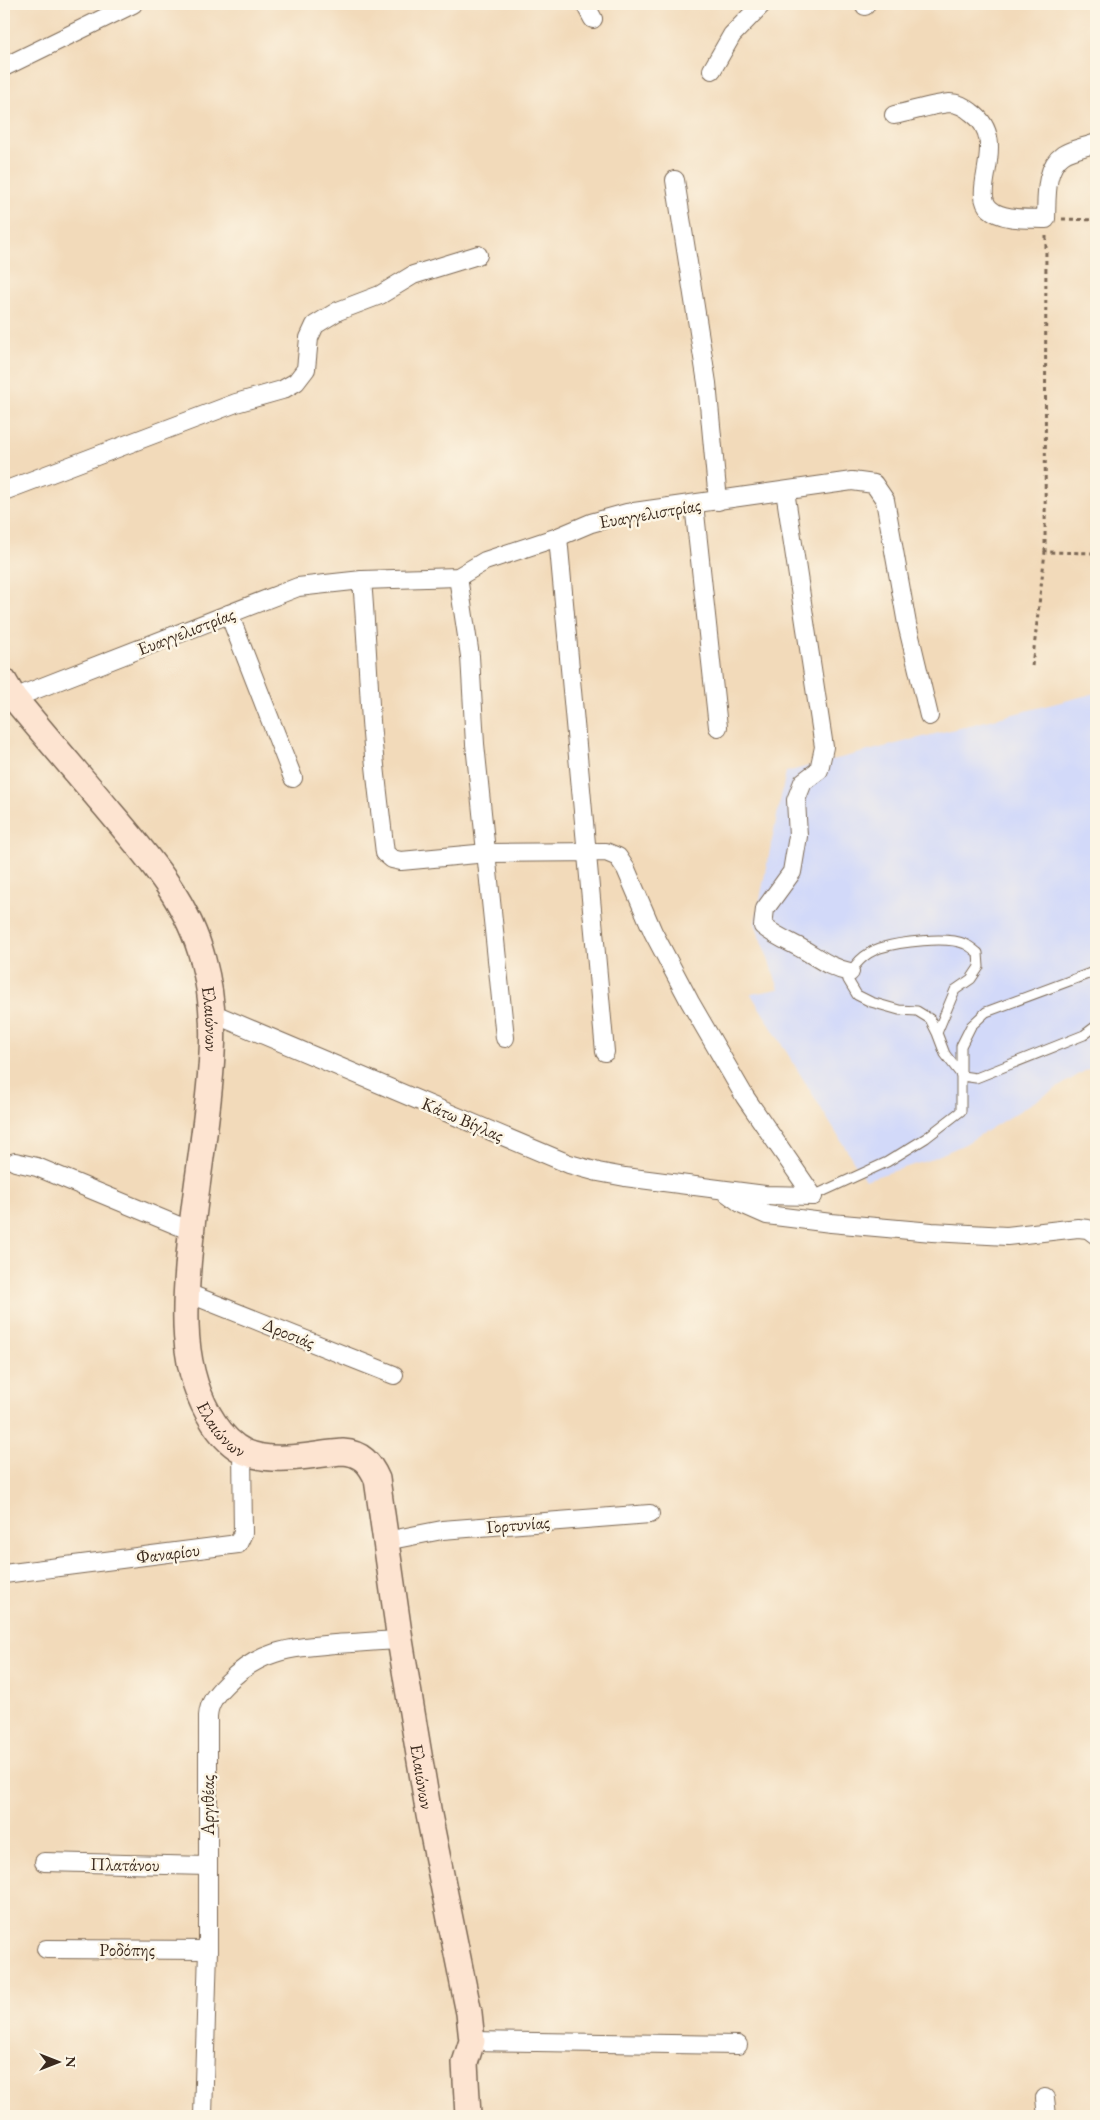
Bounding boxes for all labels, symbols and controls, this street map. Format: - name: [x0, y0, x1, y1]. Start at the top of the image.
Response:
- street label: Ευαγγελιστρίας: [597, 493, 703, 533]
- street label: Ευαγγελιστρίας: [134, 602, 238, 660]
- street label: Ελαιώνων: [197, 985, 224, 1053]
- street label: Κάτω Βίγλας: [419, 1091, 507, 1147]
- street label: Δροσιάς: [260, 1312, 318, 1354]
- street label: Ελαιώνων: [192, 1397, 250, 1462]
- street label: Γορτυνίας: [485, 1510, 551, 1538]
- street label: Φαναρίου: [135, 1538, 201, 1568]
- street label: Ελαιώνων: [406, 1742, 439, 1811]
- street label: Αργιθέας: [196, 1775, 219, 1836]
- street label: Πλατάνου: [90, 1852, 160, 1876]
- street label: Ροδόπης: [99, 1938, 155, 1961]
- north arrow: [32, 2038, 82, 2088]
- text: N: [62, 2056, 80, 2068]

